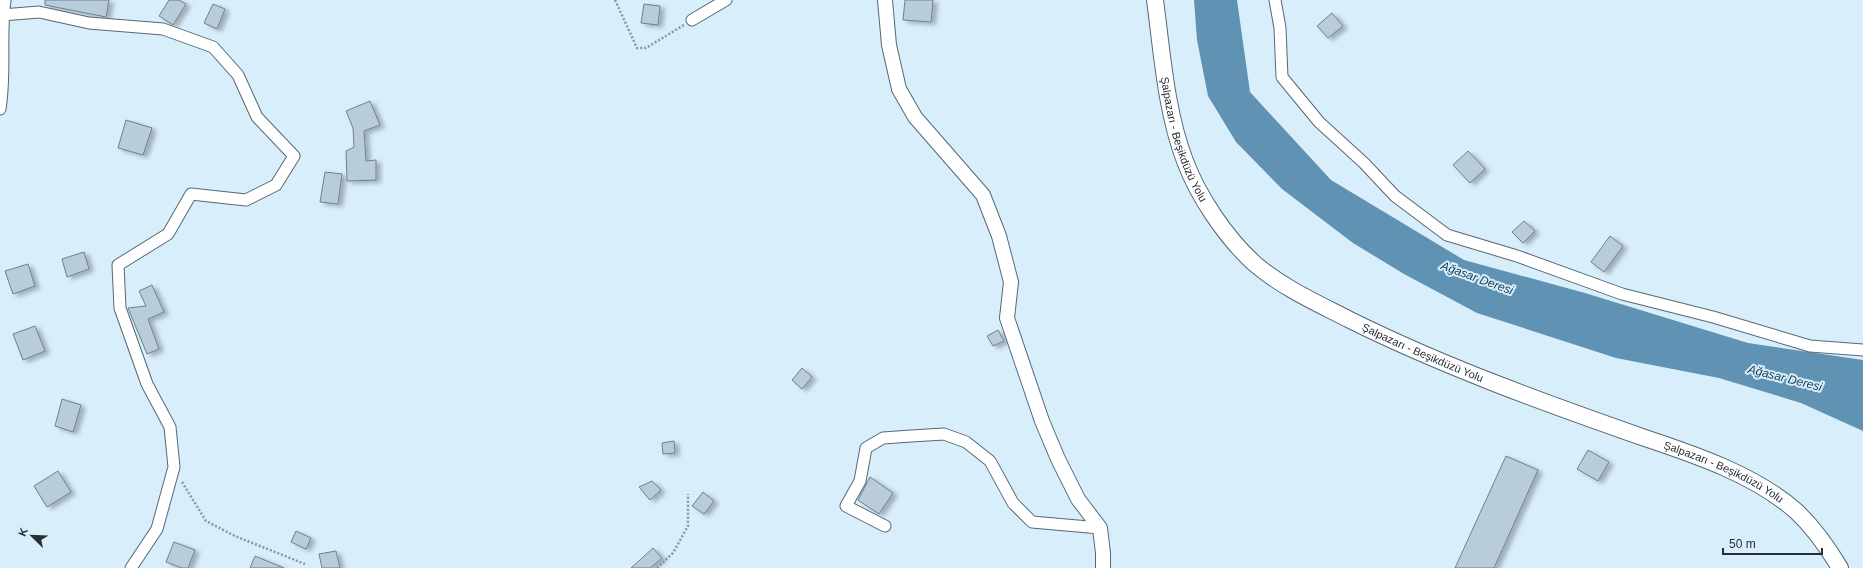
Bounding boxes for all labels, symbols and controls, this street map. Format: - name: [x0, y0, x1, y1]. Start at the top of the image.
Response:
- street label: Şalpazarı - Beşikdüzü Yolu: [1159, 76, 1210, 204]
- water label: Ağasar Deresi: [1438, 258, 1515, 298]
- street label: Şalpazarı - Beşikdüzü Yolu: [1360, 321, 1485, 384]
- water label: Ağasar Deresi: [1745, 362, 1824, 394]
- street label: Şalpazarı - Beşikdüzü Yolu: [1662, 439, 1786, 505]
- north arrow: [12, 516, 52, 556]
- text: K: [16, 526, 30, 538]
- scale bar: [1723, 530, 1822, 556]
- text: 50 m: [1729, 537, 1756, 551]

